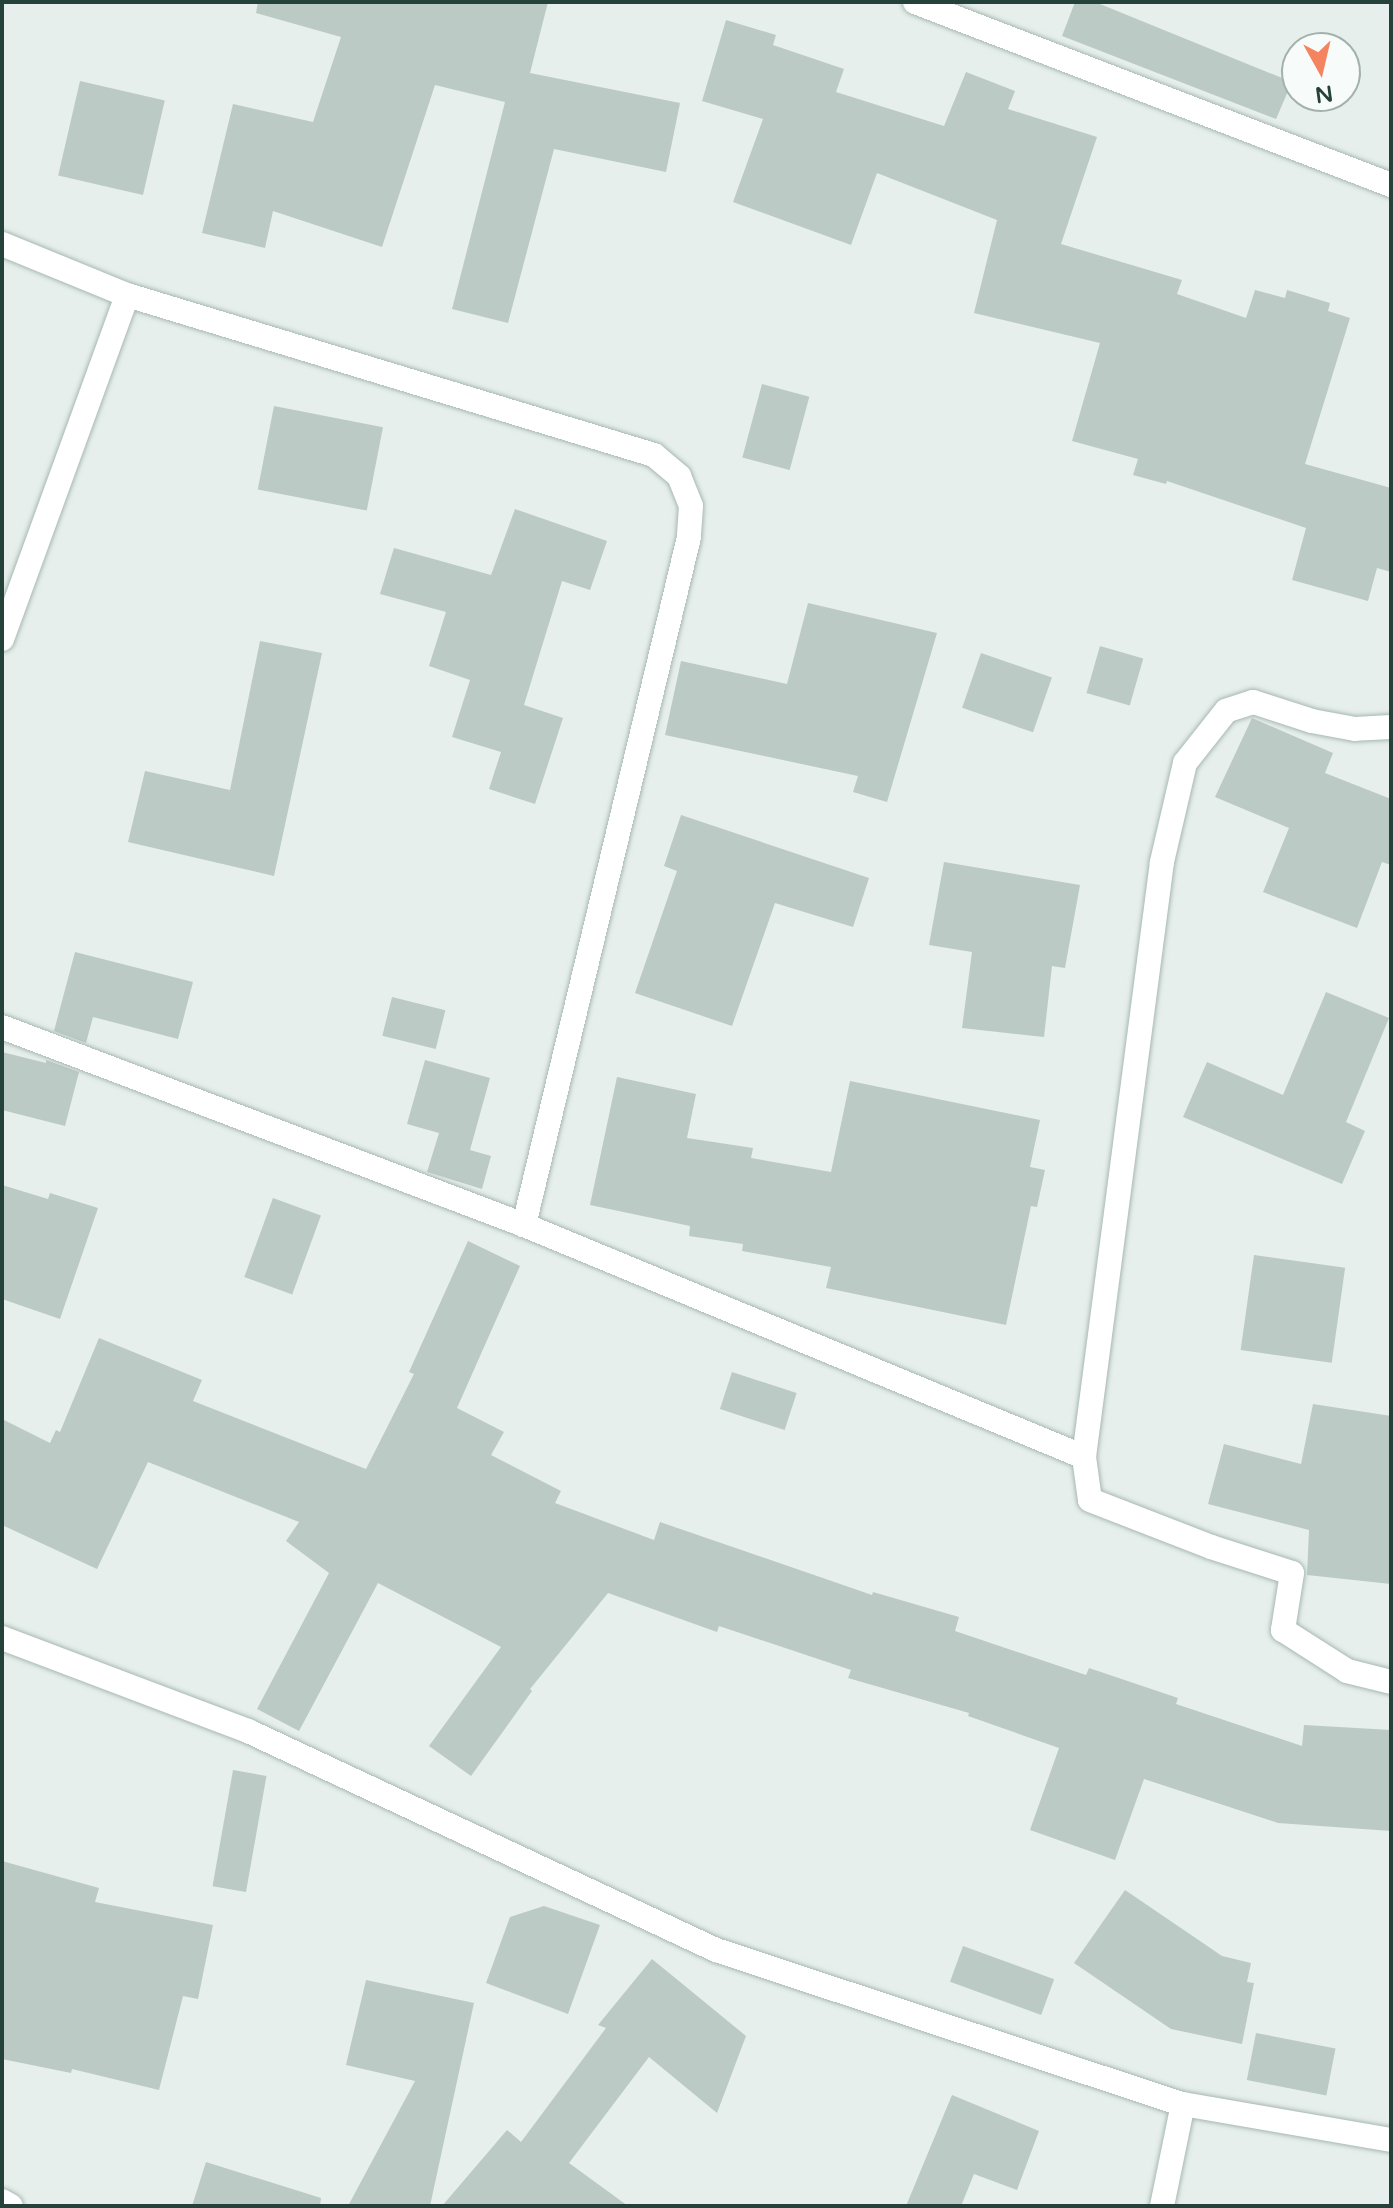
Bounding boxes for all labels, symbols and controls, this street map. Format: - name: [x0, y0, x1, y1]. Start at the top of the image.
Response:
- north arrow: [1281, 32, 1361, 112]
- text: N: [1314, 80, 1335, 108]

